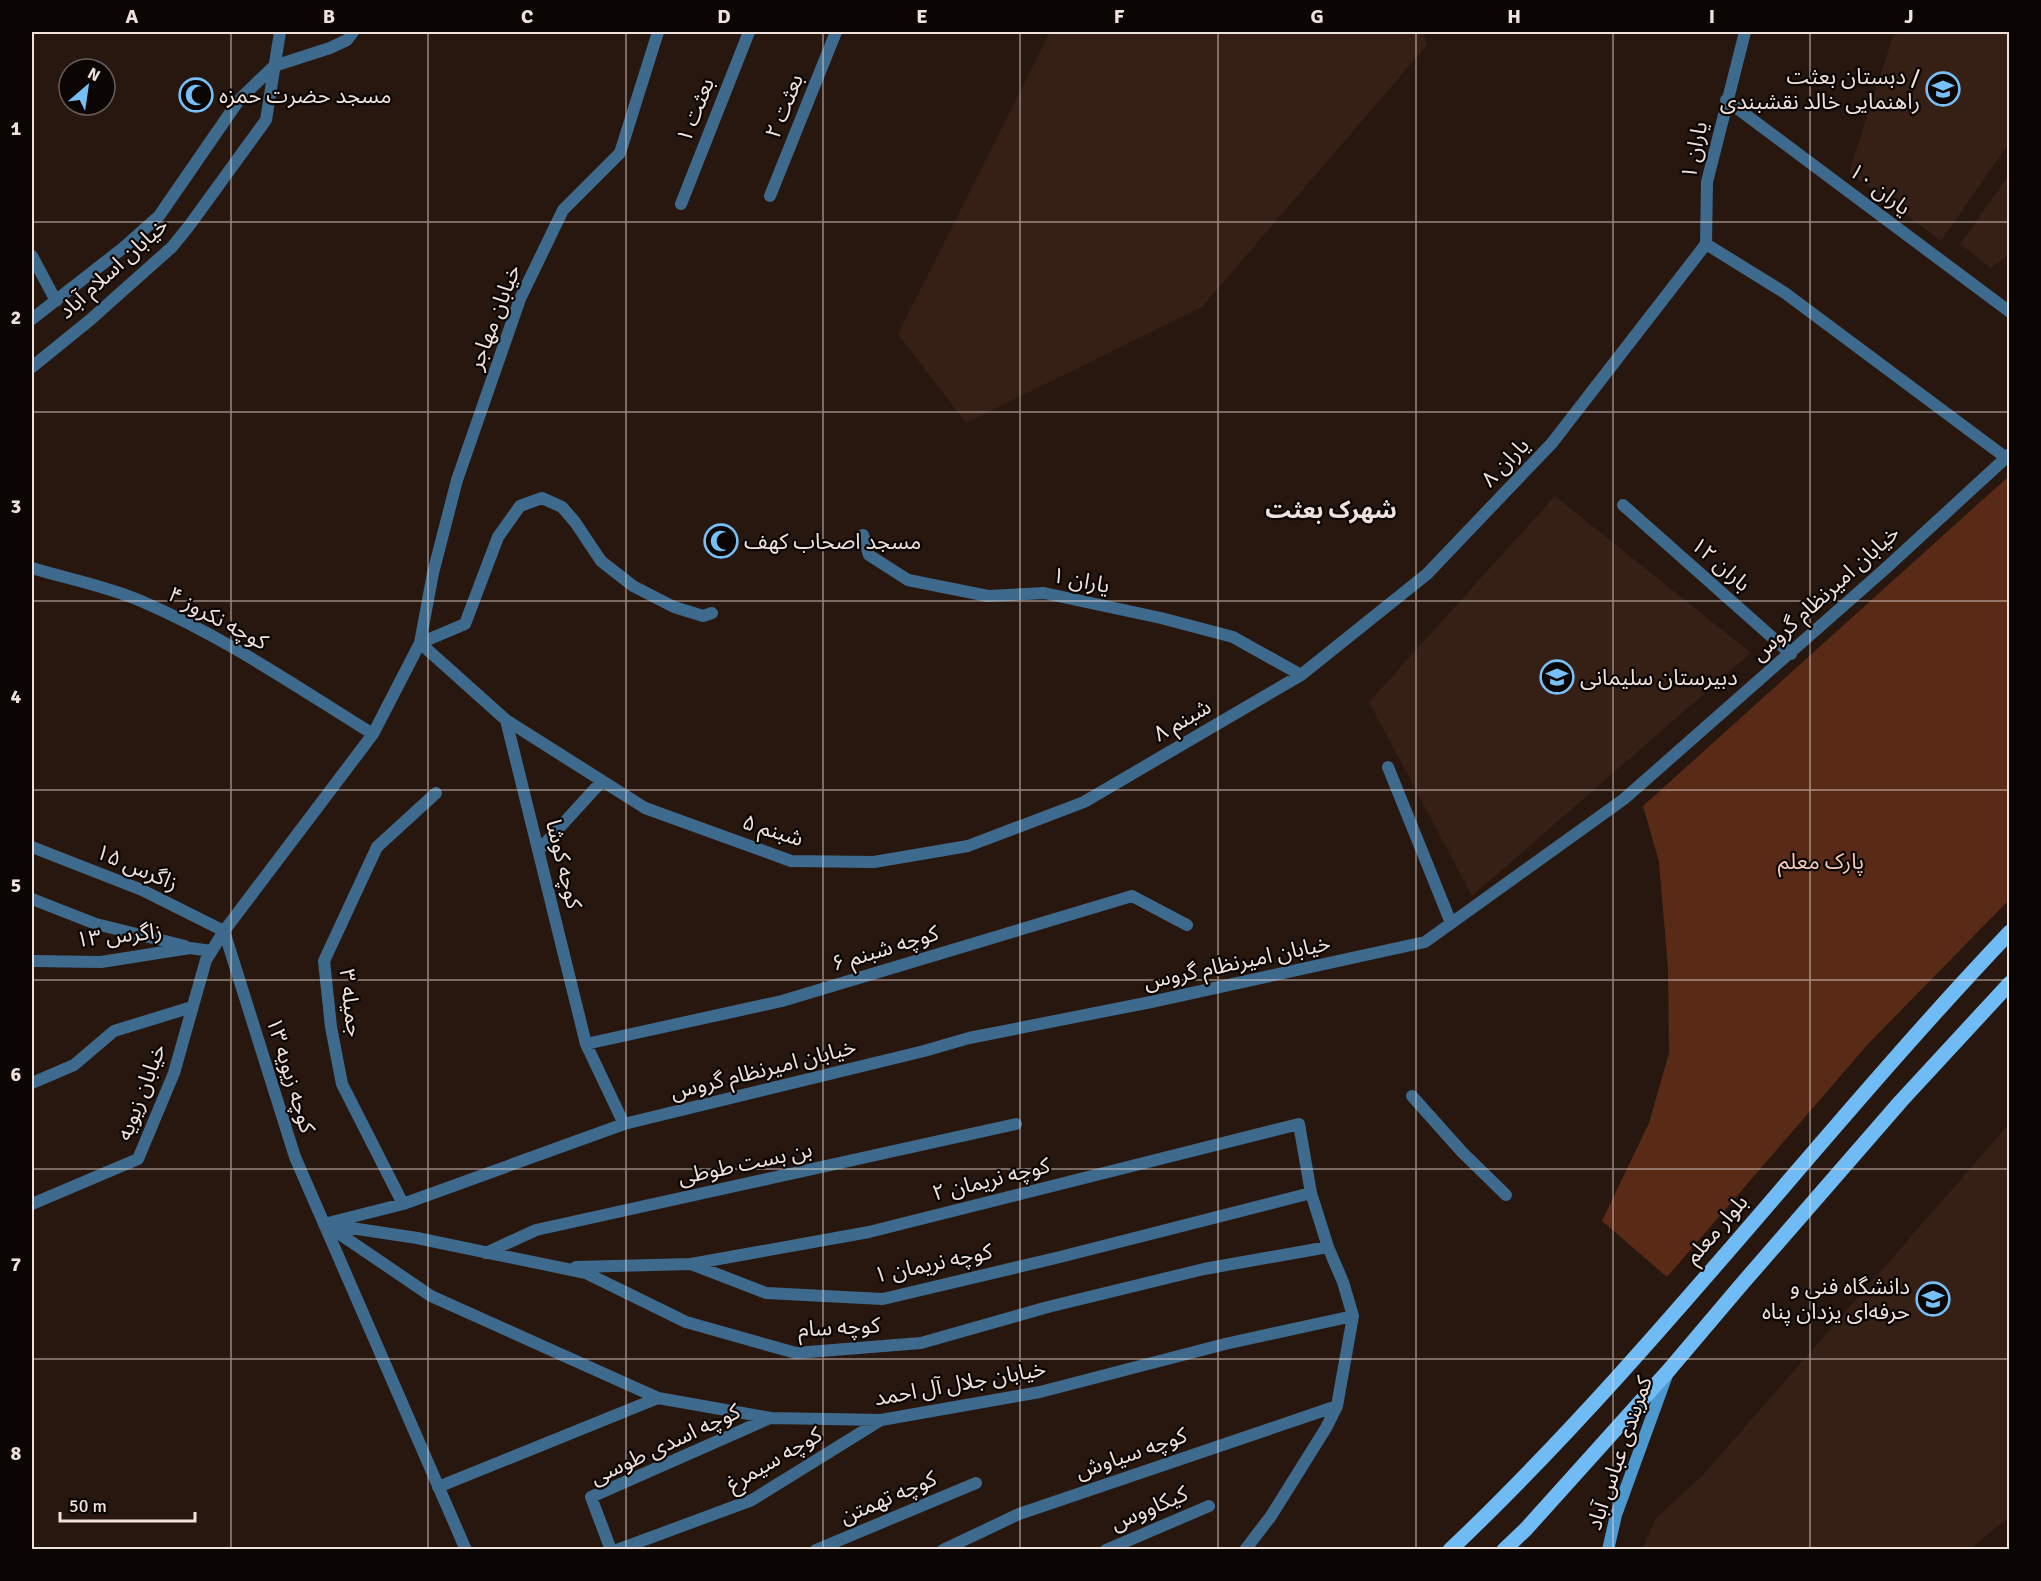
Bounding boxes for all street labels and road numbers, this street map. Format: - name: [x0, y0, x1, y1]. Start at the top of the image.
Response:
- street label: بعثت ۲: [759, 70, 809, 142]
- street label: بعثت ۱: [670, 74, 720, 146]
- street label: یاران ۱: [1675, 119, 1713, 181]
- street label: یاران ۱۰: [1844, 157, 1916, 221]
- street label: خیابان اسلام آباد: [52, 211, 176, 327]
- street label: خیابان مهاجر: [461, 261, 526, 374]
- street label: یاران ۸: [1475, 432, 1535, 492]
- street label: خیابان امیرنظام گروس: [1745, 519, 1907, 669]
- street label: باران ۱۲: [1686, 531, 1756, 597]
- street label: یاران ۱: [1050, 561, 1112, 599]
- street label: کوچه نکروز ۴: [163, 580, 273, 657]
- street label: شبنم ۸: [1148, 693, 1217, 750]
- street label: شبنم ۵: [738, 808, 807, 855]
- street label: کوچه کوشا: [539, 817, 588, 913]
- street label: زاگرس ۱۵: [92, 838, 182, 896]
- street label: زاگرس ۱۳: [75, 917, 163, 953]
- street label: کوچه شبنم ۶: [828, 919, 943, 980]
- street label: خیابان امیرنظام گروس: [1141, 929, 1334, 998]
- street label: جمیله ۳: [333, 967, 369, 1039]
- street label: کوچه زیویه ۱۳: [260, 1014, 322, 1137]
- street label: خیابان امیرنظام گروس: [667, 1033, 859, 1108]
- street label: خیابان زیویه: [110, 1040, 172, 1144]
- street label: بن بست طوطی: [675, 1136, 815, 1190]
- street label: کوچه نریمان ۲: [929, 1151, 1054, 1208]
- street label: بلوار معلم: [1679, 1189, 1756, 1271]
- street label: کوچه نریمان ۱: [871, 1237, 996, 1290]
- street label: کوچه سام: [797, 1311, 882, 1346]
- street label: خیابان جلال آل احمد: [872, 1355, 1048, 1411]
- street label: کمربندی عباس آباد: [1580, 1372, 1658, 1534]
- street label: کوچه اسدی طوسی: [586, 1397, 746, 1492]
- street label: کوچه سیمرغ: [721, 1420, 829, 1500]
- street label: کوچه سیاوش: [1072, 1421, 1192, 1486]
- street label: کوچه تهمتن: [835, 1464, 942, 1530]
- street label: کیکاووس: [1106, 1479, 1192, 1536]

